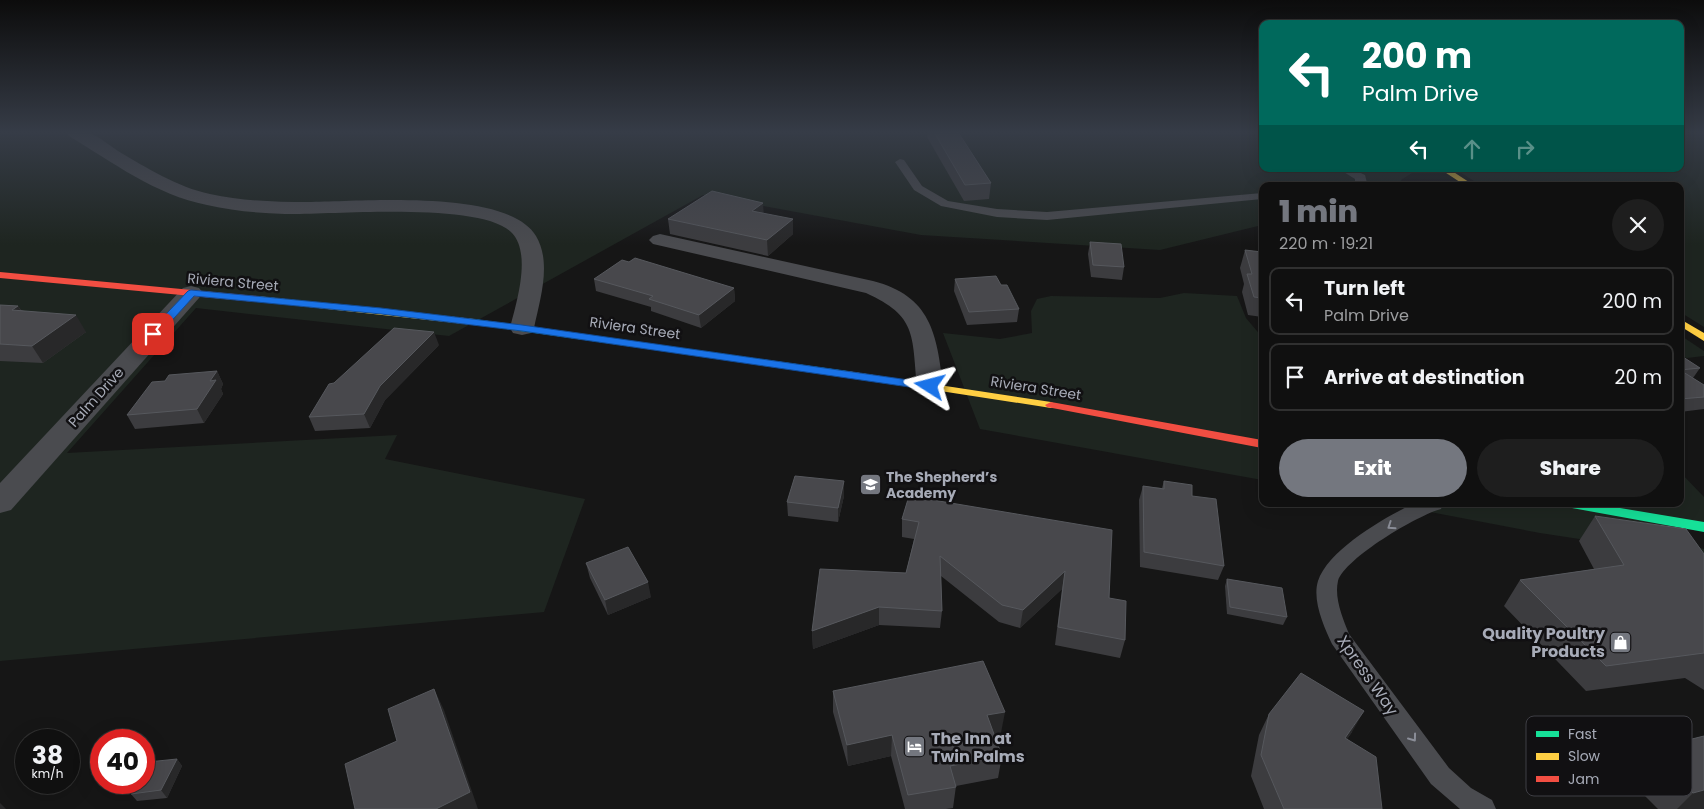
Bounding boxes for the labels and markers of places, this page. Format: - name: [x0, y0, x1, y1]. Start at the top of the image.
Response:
- pin: [132, 313, 174, 355]
- place label: The Shepherd’s Academy: [886, 467, 997, 503]
- school or university icon: The Shepherd’s Academy: [858, 473, 882, 497]
- place label: Quality Poultry Products: [1482, 622, 1606, 663]
- shop icon: Quality Poultry Products: [1609, 630, 1633, 654]
- place label: The Inn at Twin Palms: [931, 727, 1025, 768]
- hotel icon: The Inn at Twin Palms: [903, 735, 927, 759]

